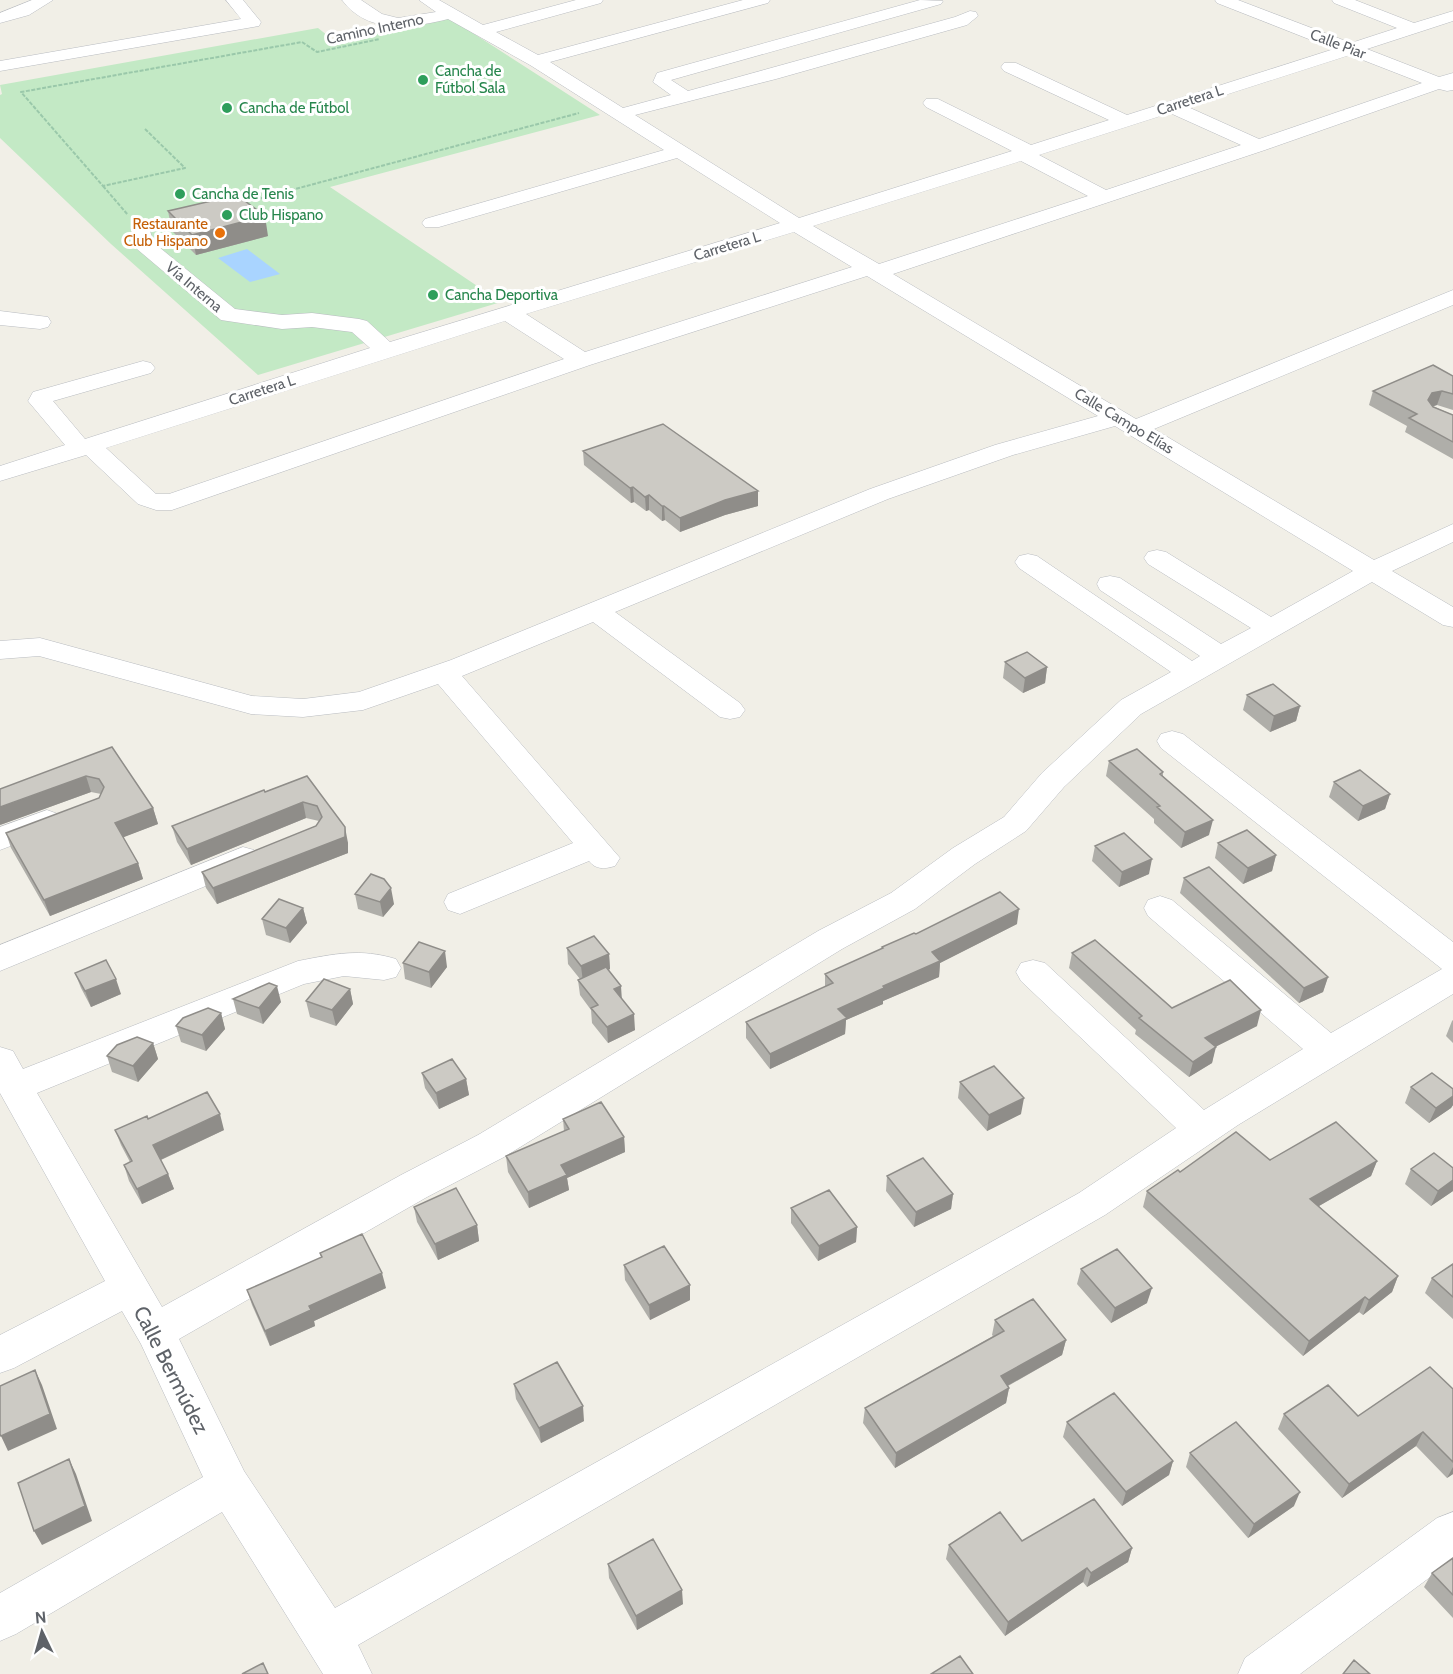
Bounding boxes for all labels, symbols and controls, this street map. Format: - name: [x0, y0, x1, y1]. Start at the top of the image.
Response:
- street label: Camino Interno: [325, 10, 425, 48]
- street label: Calle Piar: [1308, 25, 1369, 63]
- place label: Cancha de Fútbol Sala: [435, 62, 506, 97]
- marker: Cancha de Fútbol Sala: [416, 73, 430, 87]
- street label: Carretera L: [1154, 81, 1226, 119]
- place label: Cancha de Fútbol: [239, 99, 349, 117]
- marker: Cancha de Fútbol: [220, 101, 234, 115]
- place label: Cancha de Tenis: [192, 185, 294, 203]
- marker: Cancha de Tenis: [173, 187, 187, 201]
- place label: Club Hispano: [239, 206, 323, 224]
- marker: Club Hispano: [220, 208, 234, 222]
- place label: Restaurante Club Hispano: [124, 215, 208, 250]
- marker: Restaurante Club Hispano: [213, 226, 227, 240]
- street label: Carretera L: [691, 227, 763, 265]
- street label: Vía Interna: [162, 258, 227, 316]
- place label: Cancha Deportiva: [445, 286, 559, 304]
- marker: Cancha Deportiva: [426, 288, 440, 302]
- street label: Carretera L: [226, 371, 298, 409]
- street label: Calle Campo Elías: [1071, 384, 1177, 458]
- street label: Calle Bermúdez: [129, 1302, 214, 1438]
- north arrow: [12, 1602, 72, 1662]
- text: N: [34, 1608, 47, 1628]

